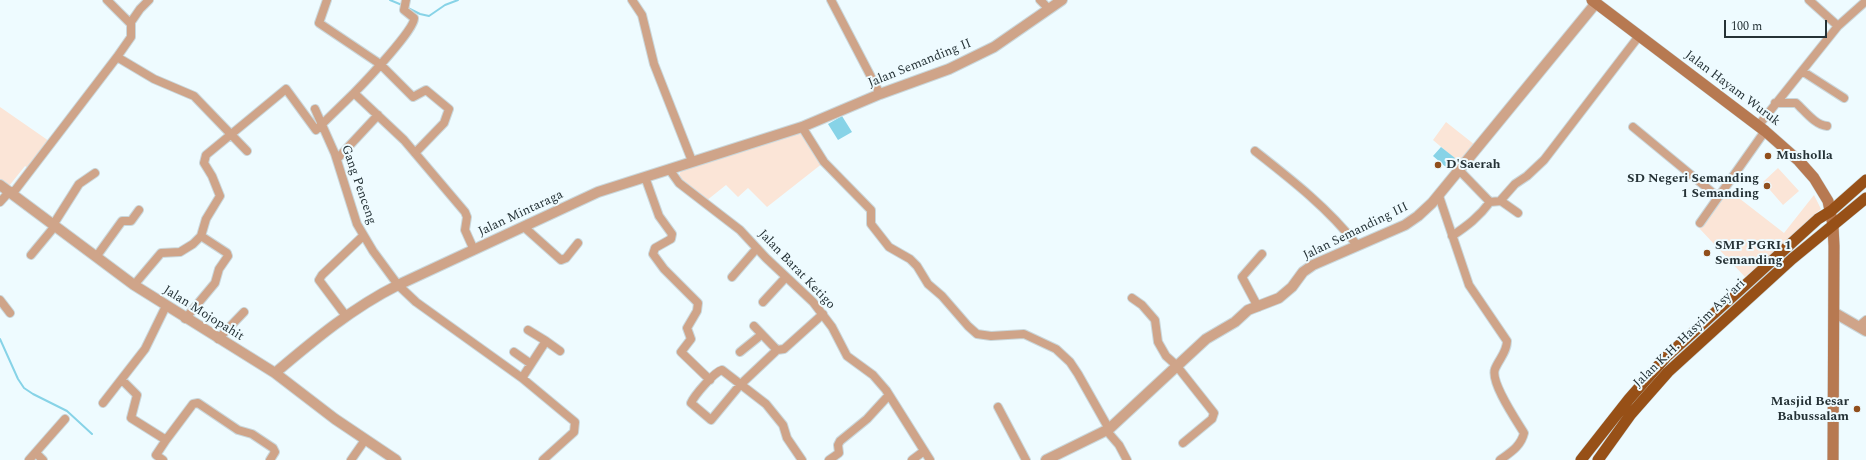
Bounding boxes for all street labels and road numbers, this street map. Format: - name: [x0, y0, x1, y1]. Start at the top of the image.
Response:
- street label: Jalan Semanding II: [866, 36, 974, 92]
- street label: Jalan Hayam Wuruk: [1681, 48, 1783, 130]
- street label: Gang Penceng: [337, 143, 379, 227]
- street label: Jalan Mintaraga: [476, 188, 566, 240]
- street label: Jalan Semanding III: [1301, 200, 1411, 264]
- street label: Jalan Barat Ketigo: [754, 227, 838, 313]
- street label: Jalan K.H. Hasyim Asy'ari: [1631, 277, 1749, 391]
- street label: Jalan Mojopahit: [160, 283, 246, 345]

